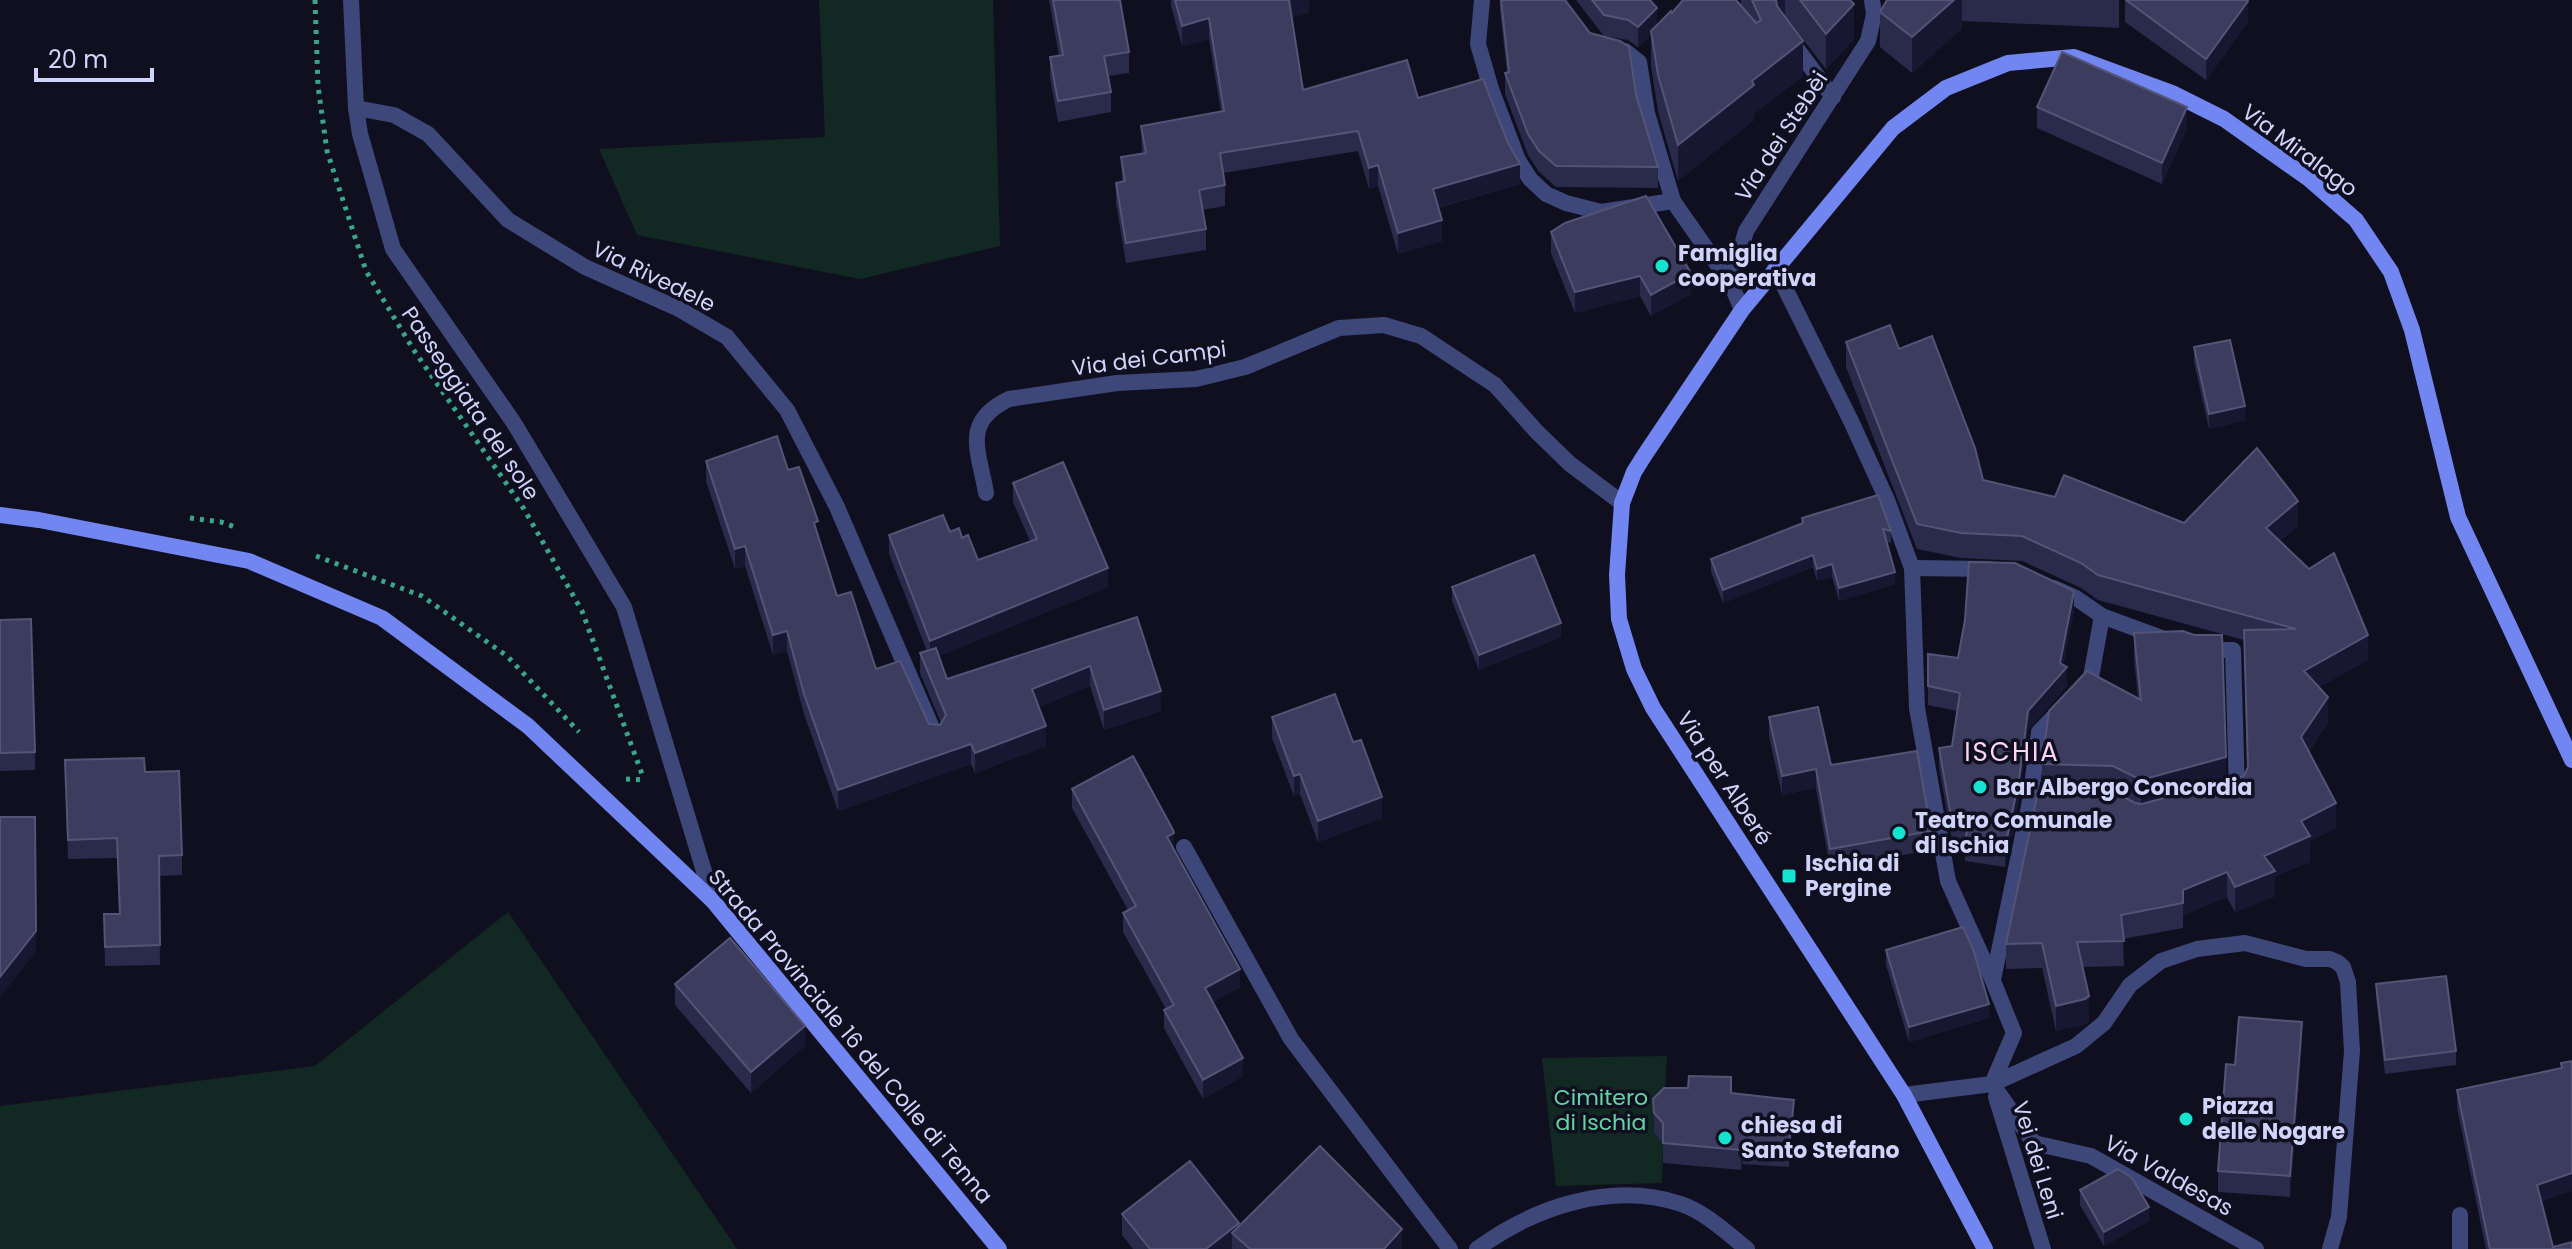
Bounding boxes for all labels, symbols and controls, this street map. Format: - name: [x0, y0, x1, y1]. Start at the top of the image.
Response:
- scale bar: [36, 32, 152, 82]
- text: 20 m: [48, 43, 108, 76]
- street label: Via dei Stebèi: [1728, 65, 1835, 207]
- street label: Via Miralago: [2235, 97, 2364, 204]
- street label: Via Rivedele: [587, 233, 721, 320]
- place label: Famiglia cooperativa: [1678, 238, 1816, 294]
- marker: Famiglia cooperativa: [1653, 257, 1671, 275]
- street label: Passeggiata del sole: [394, 300, 547, 506]
- street label: Via dei Campi: [1070, 334, 1228, 383]
- street label: Via per Alberé: [1670, 705, 1780, 851]
- district label: ISCHIA: [1964, 734, 2060, 770]
- place label: Bar Albergo Concordia: [1996, 772, 2252, 803]
- marker: Bar Albergo Concordia: [1971, 778, 1989, 796]
- place label: Teatro Comunale di Ischia: [1915, 805, 2112, 861]
- marker: Teatro Comunale di Ischia: [1890, 824, 1908, 842]
- place label: Ischia di Pergine: [1805, 848, 1899, 904]
- street label: Strada Provinciale 16 del Colle di Tenna: [701, 862, 1000, 1210]
- marker: Ischia di Pergine: [1780, 867, 1798, 885]
- park label: Cimitero di Ischia: [1554, 1082, 1648, 1138]
- place label: Piazza delle Nogare: [2202, 1091, 2345, 1147]
- street label: Vei dei Leni: [2005, 1097, 2070, 1223]
- place label: chiesa di Santo Stefano: [1741, 1110, 1900, 1166]
- marker: Piazza delle Nogare: [2177, 1110, 2195, 1128]
- street label: Via Valdesas: [2099, 1127, 2239, 1224]
- marker: chiesa di Santo Stefano: [1716, 1129, 1734, 1147]

